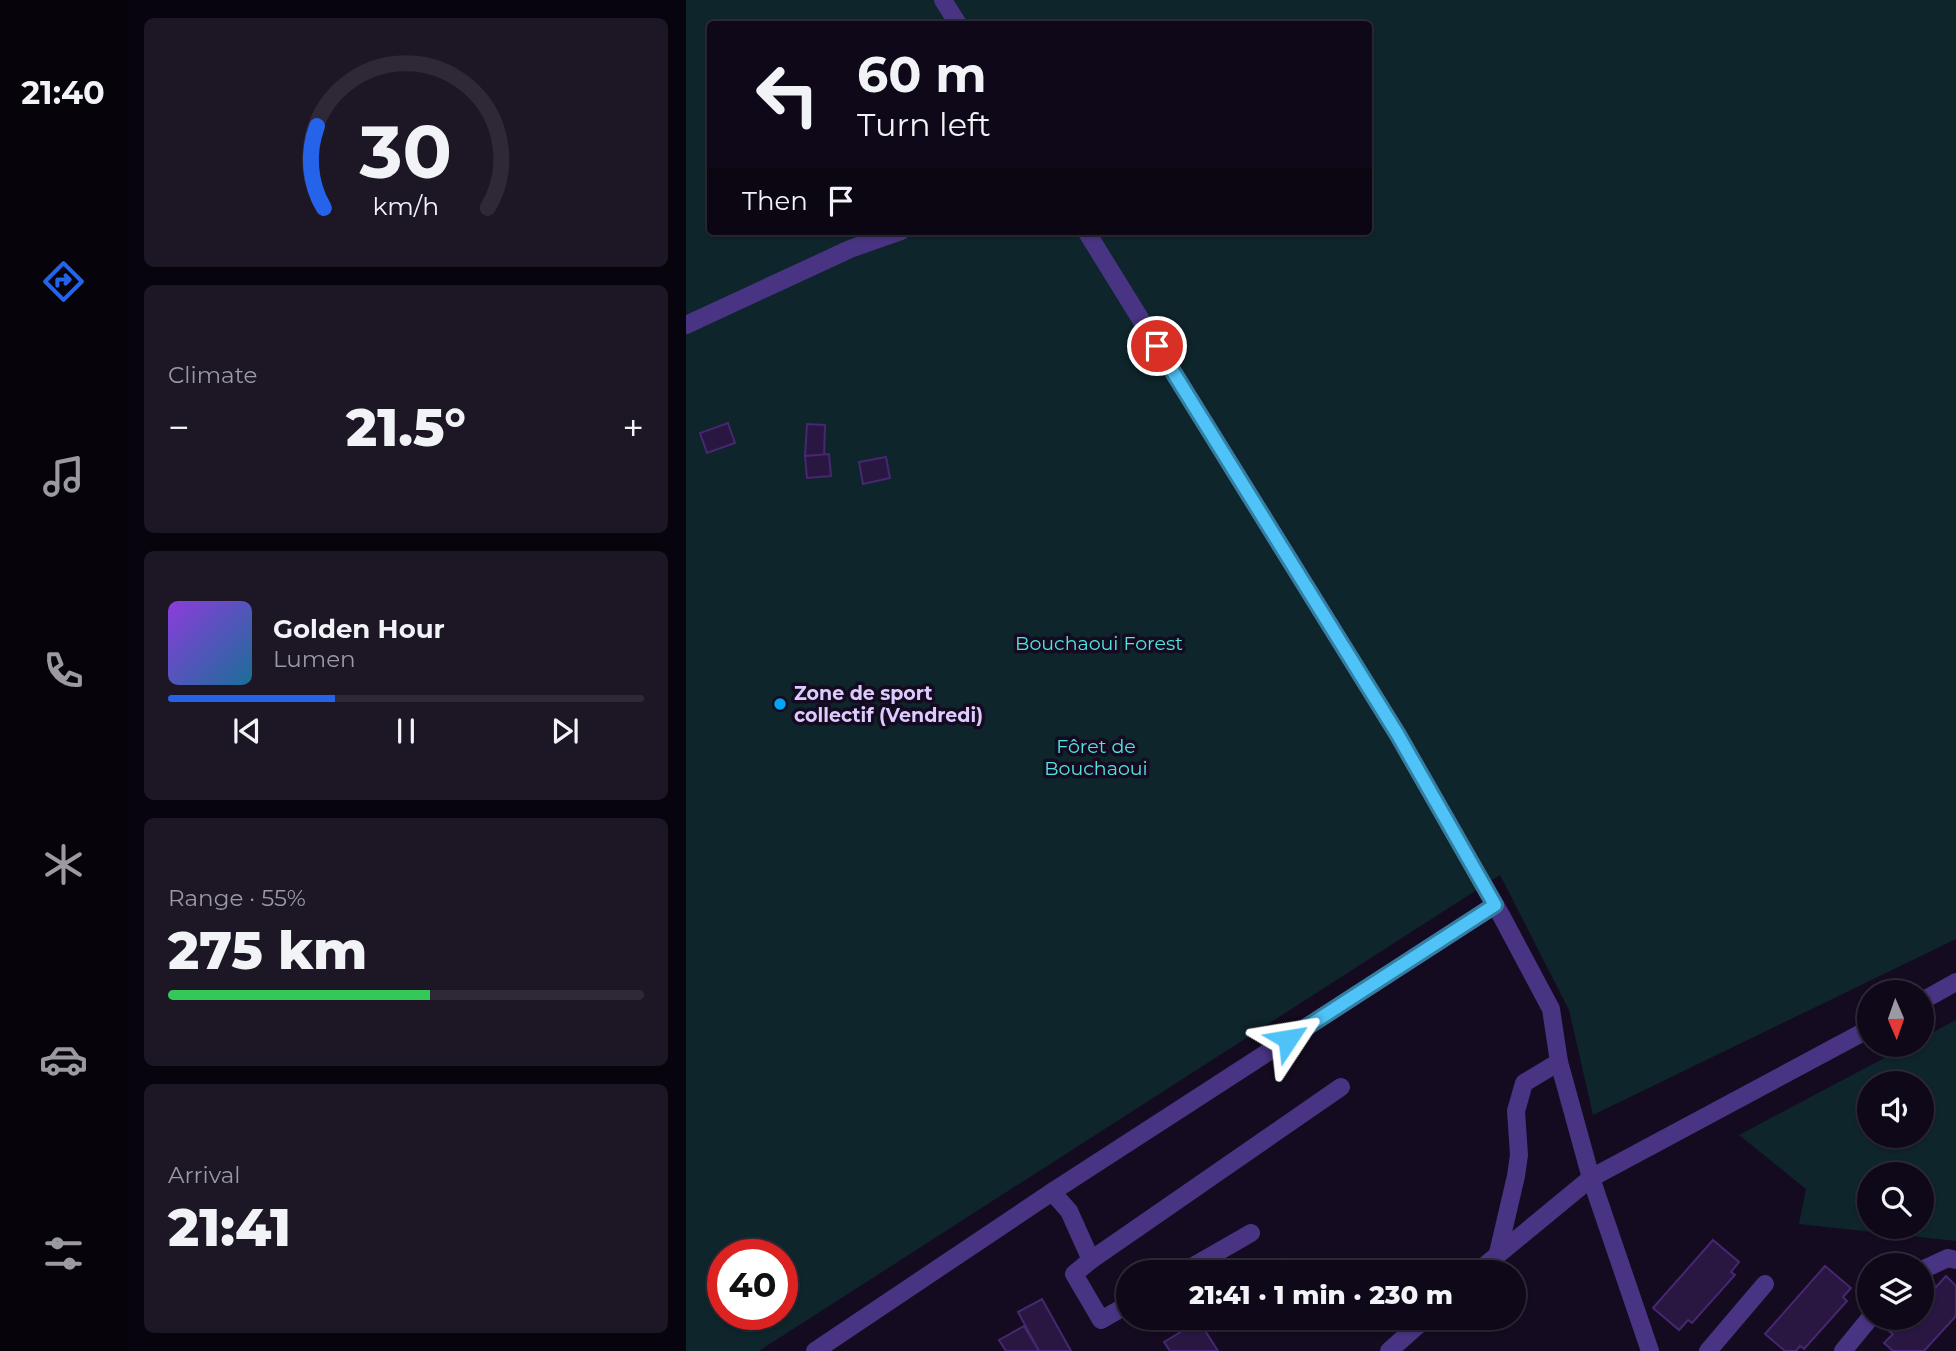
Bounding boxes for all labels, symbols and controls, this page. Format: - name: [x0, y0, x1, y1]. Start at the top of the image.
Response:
- text: 60 m: [857, 45, 987, 104]
- icon: left: [742, 49, 833, 140]
- text: 21:40: [21, 73, 105, 112]
- text: Turn left: [857, 105, 991, 144]
- text: 30: [359, 109, 452, 197]
- icon: arrive: [822, 182, 860, 220]
- text: Then: [742, 185, 808, 217]
- text: km/h: [373, 191, 439, 221]
- icon: directions: [39, 257, 88, 306]
- pin: [1127, 316, 1187, 376]
- icon: arrive: [1138, 327, 1176, 365]
- text: Climate: [168, 361, 257, 389]
- text: 21.5°: [346, 396, 466, 459]
- text: −: [168, 404, 190, 451]
- text: +: [622, 404, 644, 451]
- icon: music: [39, 452, 88, 501]
- text: Golden Hour: [273, 613, 445, 645]
- park label: Bouchaoui Forest: [1015, 632, 1183, 655]
- text: Lumen: [273, 645, 356, 673]
- icon: phone: [39, 646, 88, 695]
- place label: Zone de sport collectif (Vendredi): [794, 682, 983, 727]
- marker: Zone de sport collectif (Vendredi): [772, 696, 788, 712]
- icon: previous: [228, 712, 266, 750]
- icon: pause: [387, 712, 425, 750]
- icon: next: [546, 712, 584, 750]
- park label: Fôret de Bouchaoui: [1044, 735, 1148, 780]
- icon: climate: [39, 840, 88, 889]
- text: Range · 55%: [168, 884, 306, 912]
- text: 275 km: [168, 919, 367, 982]
- north arrow: [1857, 980, 1934, 1057]
- map controls: [1857, 980, 1934, 1330]
- position arrow: [1251, 1002, 1325, 1076]
- icon: car: [39, 1035, 88, 1084]
- button: sound: [1857, 1071, 1934, 1148]
- text: Arrival: [168, 1161, 241, 1189]
- button: search: [1857, 1162, 1934, 1239]
- text: 21:41: [168, 1196, 291, 1259]
- icon: filters: [39, 1229, 88, 1278]
- speed limit sign: 40: [707, 1239, 798, 1330]
- button: layers: [1857, 1253, 1934, 1330]
- text: 21:41 · 1 min · 230 m: [1189, 1279, 1453, 1311]

